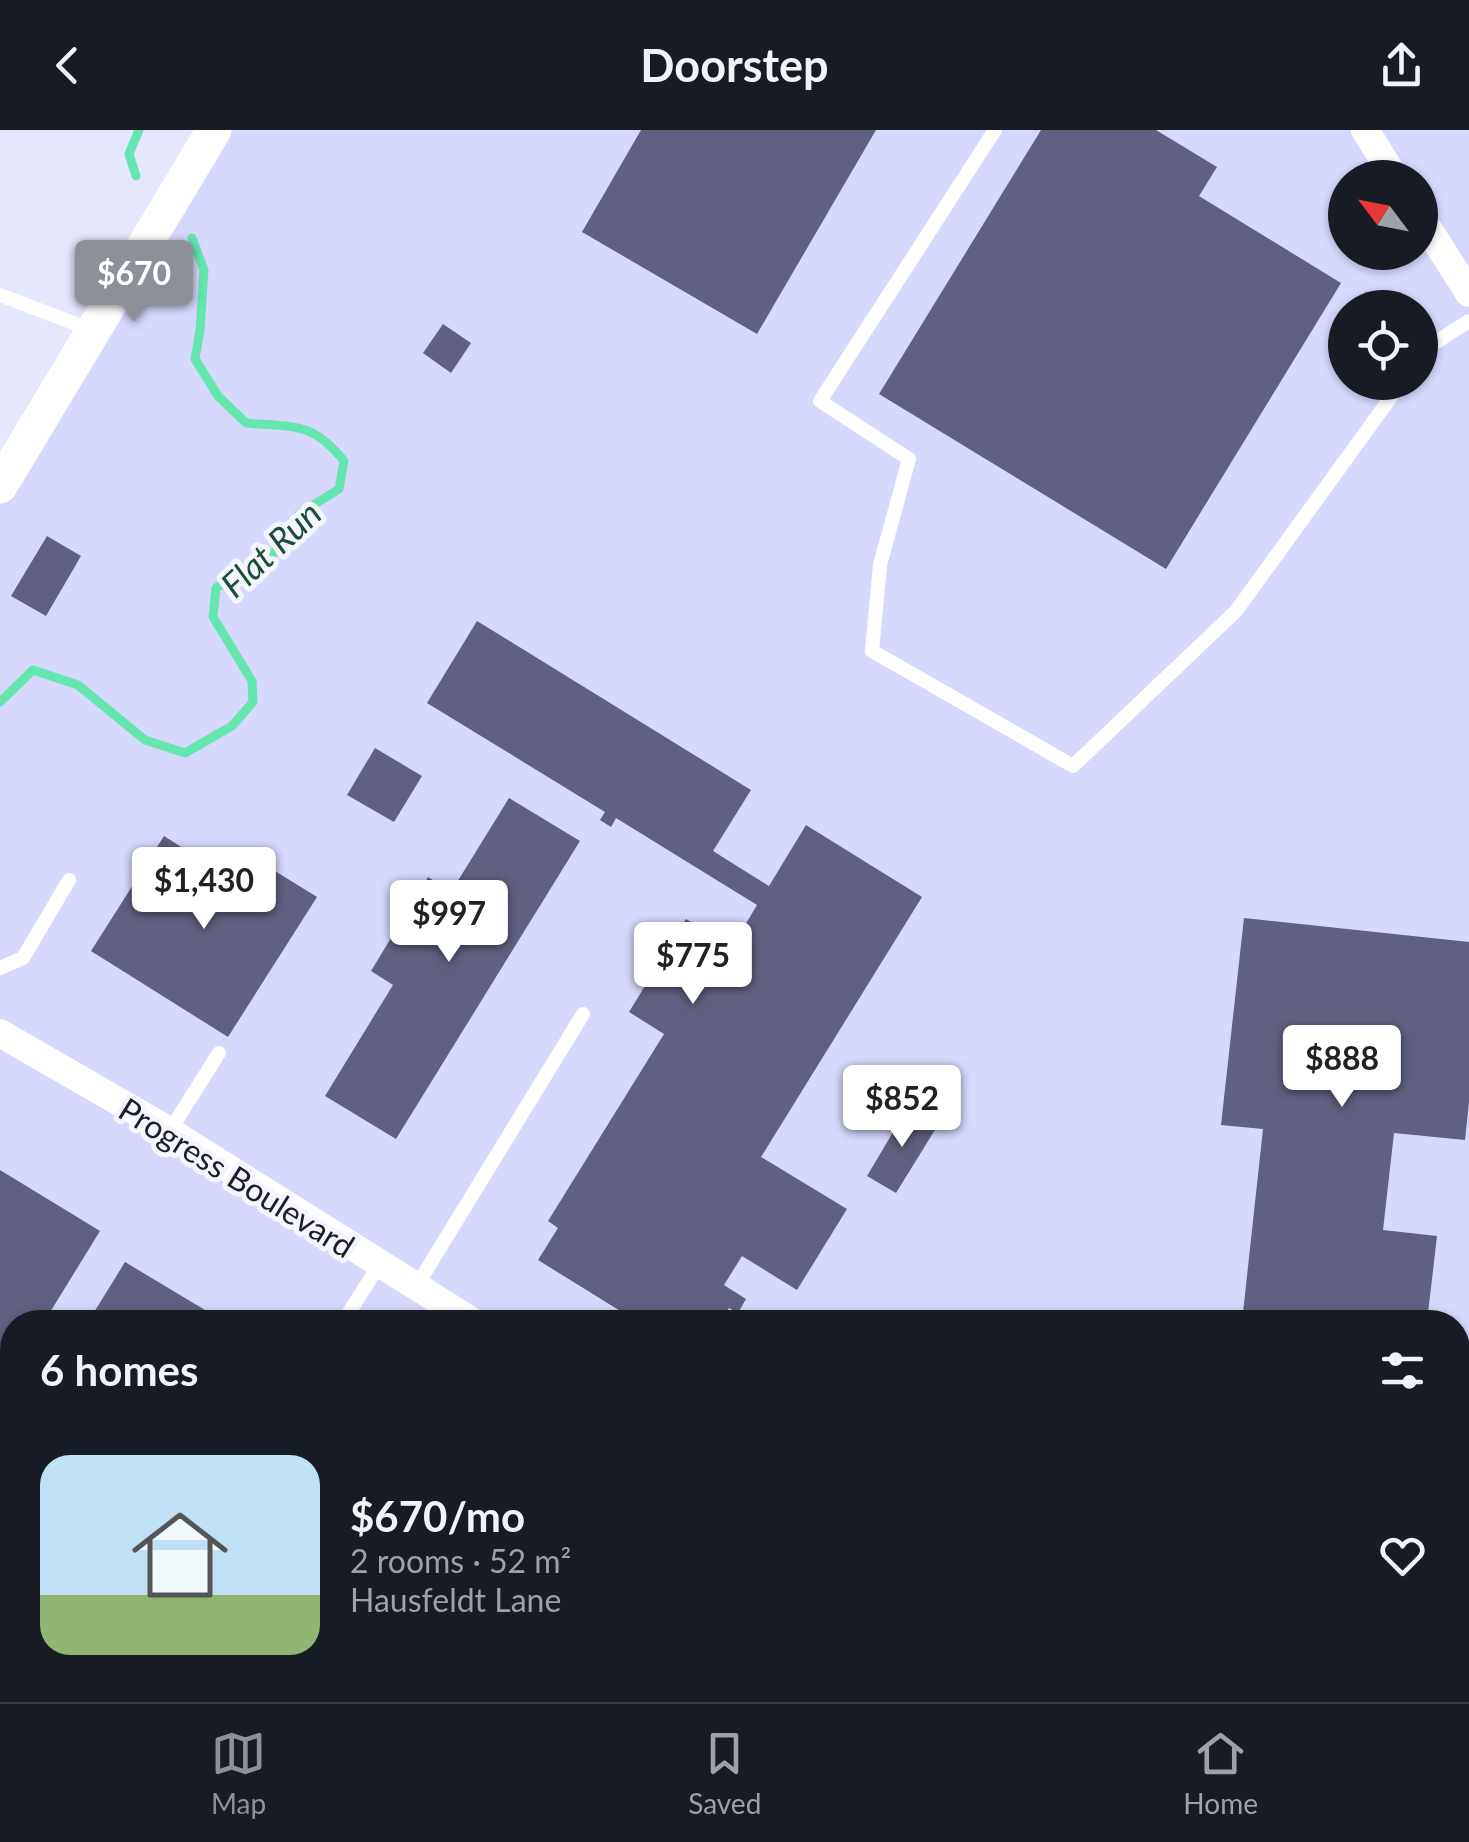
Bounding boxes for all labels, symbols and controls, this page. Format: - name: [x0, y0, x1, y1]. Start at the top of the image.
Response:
- icon: back: [40, 38, 95, 93]
- text: Doorstep: [640, 38, 829, 92]
- icon: share: [1374, 38, 1429, 93]
- north arrow: [1328, 160, 1438, 270]
- map controls: [1328, 160, 1438, 400]
- pin: $670: [75, 240, 193, 325]
- text: $670: [97, 253, 171, 292]
- button: locate: [1328, 290, 1438, 400]
- water label: Flat Run: [211, 491, 329, 605]
- pin: $1,430: [123, 847, 285, 932]
- text: $1,430: [154, 860, 254, 899]
- pin: $997: [390, 880, 508, 965]
- text: $997: [412, 893, 486, 932]
- pin: $775: [634, 922, 752, 1007]
- text: $775: [656, 935, 730, 974]
- pin: $888: [1283, 1025, 1401, 1110]
- text: $888: [1305, 1038, 1379, 1077]
- pin: $852: [843, 1065, 961, 1150]
- text: $852: [865, 1078, 939, 1117]
- street label: Progress Boulevard: [112, 1089, 362, 1265]
- icon: filters: [1375, 1343, 1430, 1398]
- text: 6 homes: [40, 1345, 198, 1395]
- text: $670/mo: [350, 1491, 525, 1541]
- icon: home: [120, 1495, 240, 1615]
- icon: heart: [1375, 1528, 1430, 1583]
- text: 2 rooms · 52 m²: [350, 1541, 571, 1580]
- text: Hausfeldt Lane: [350, 1580, 561, 1619]
- tab: Map: [211, 1726, 266, 1820]
- tab: Saved: [688, 1726, 761, 1820]
- tab: Home: [1183, 1726, 1258, 1820]

